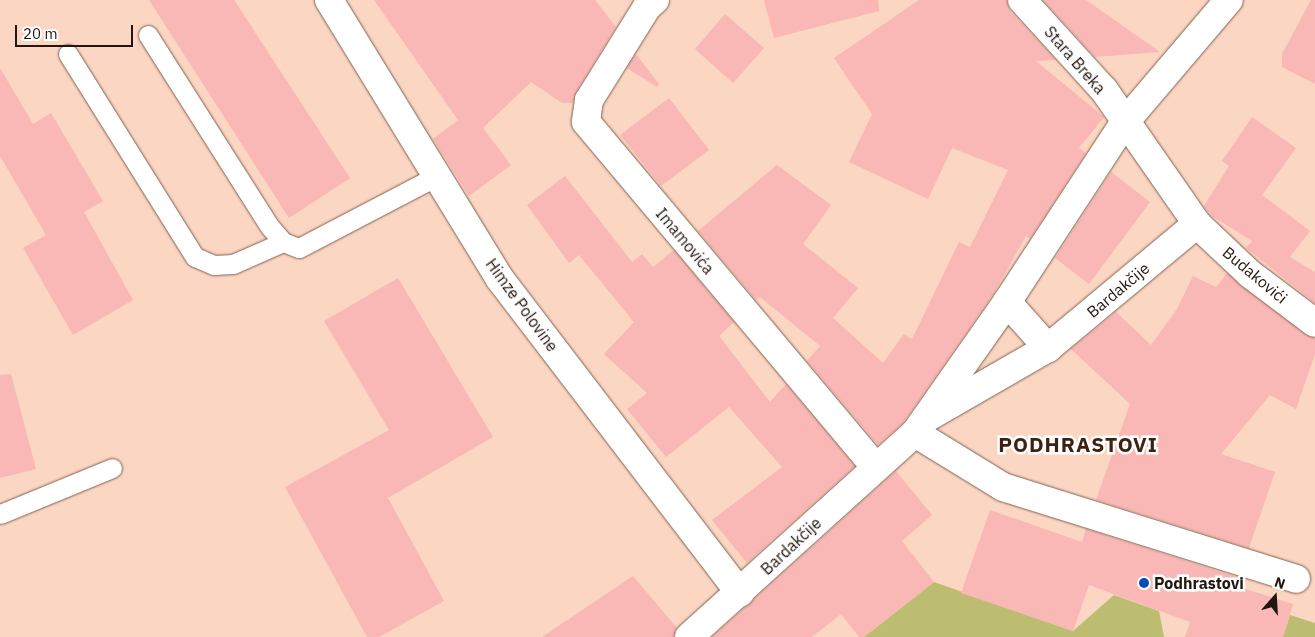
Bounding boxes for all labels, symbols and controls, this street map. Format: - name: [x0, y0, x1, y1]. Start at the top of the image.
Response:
- scale bar: [18, 15, 135, 47]
- street label: Stara Breka: [1040, 22, 1110, 98]
- text: 20 m: [23, 24, 58, 43]
- street label: Imamovića: [652, 204, 718, 278]
- street label: Budakovići: [1219, 242, 1291, 308]
- street label: Himze Polovine: [482, 255, 562, 355]
- street label: Bardakčije: [1083, 258, 1153, 322]
- district label: PODHRASTOVI: [997, 431, 1159, 457]
- street label: Bardakčije: [757, 513, 825, 579]
- north arrow: [1250, 572, 1300, 622]
- place label: Podhrastovi: [1154, 573, 1244, 593]
- text: N: [1272, 573, 1288, 593]
- marker: Podhrastovi: [1138, 577, 1150, 589]

